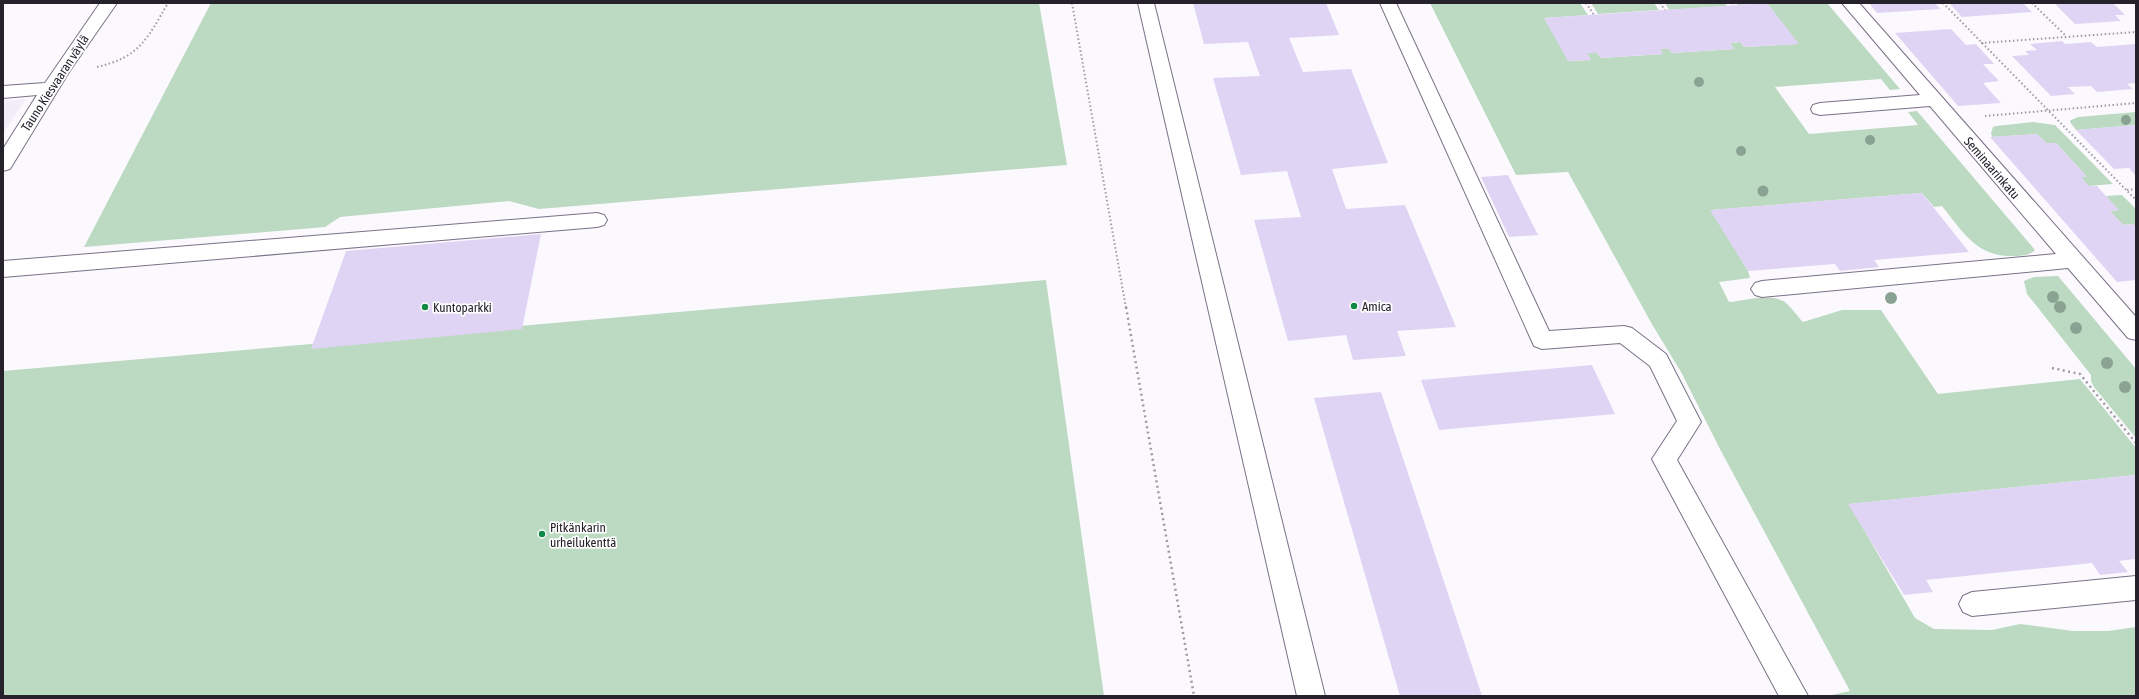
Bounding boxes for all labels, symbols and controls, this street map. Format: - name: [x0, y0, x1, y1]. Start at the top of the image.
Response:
- street label: Tauno Kiesvaaran väylä: [18, 32, 92, 134]
- street label: Seminaarinkatu: [1961, 134, 2023, 202]
- place label: Amica: [1362, 299, 1392, 314]
- place label: Kuntoparkki: [433, 300, 492, 315]
- marker: Amica: [1349, 301, 1359, 311]
- marker: Kuntoparkki: [420, 302, 430, 312]
- place label: Pitkänkarin urheilukenttä: [550, 520, 616, 550]
- marker: Pitkänkarin urheilukenttä: [537, 529, 547, 539]

